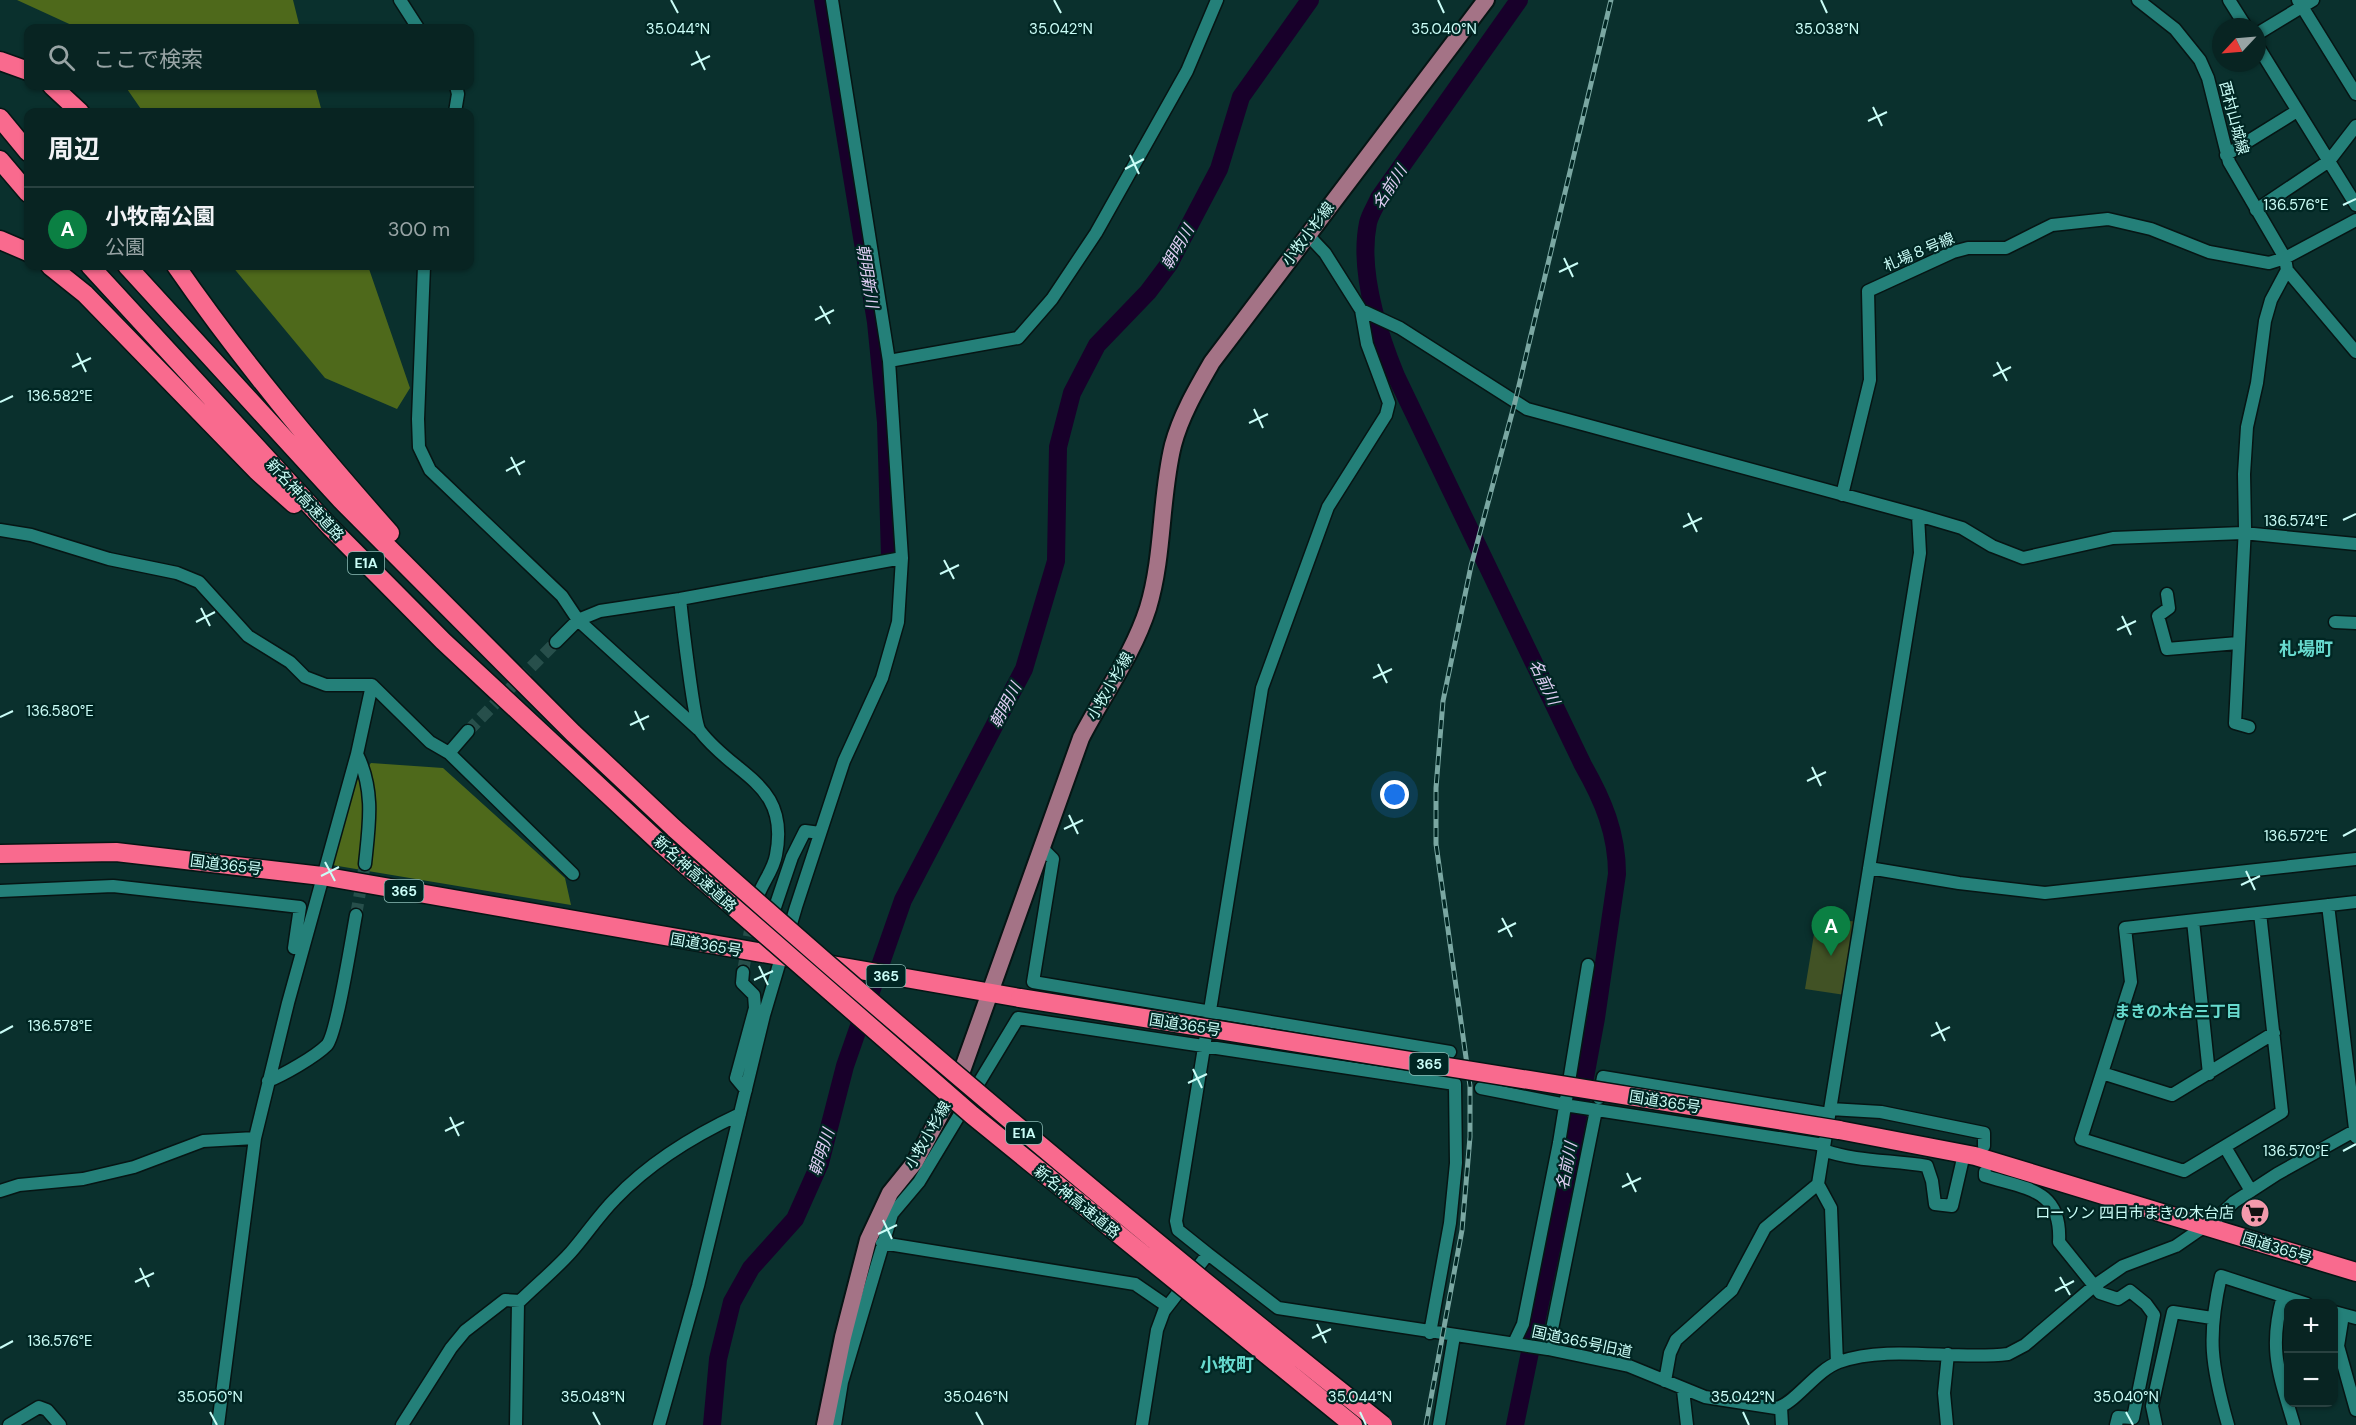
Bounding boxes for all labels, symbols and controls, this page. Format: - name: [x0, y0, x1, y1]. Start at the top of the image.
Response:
- north arrow: [2212, 18, 2266, 72]
- text: 35.044°N: [646, 19, 710, 39]
- text: 35.042°N: [1029, 19, 1093, 39]
- text: 35.040°N: [1411, 19, 1477, 39]
- text: 35.038°N: [1795, 19, 1859, 39]
- search box: [24, 24, 474, 90]
- icon: search: [45, 41, 78, 74]
- text: ここで検索: [93, 45, 203, 74]
- street label: 西村山城線: [2215, 79, 2253, 157]
- text: 周辺: [48, 132, 100, 166]
- water label: 名前川: [1368, 160, 1412, 213]
- text: 136.576°E: [2264, 195, 2328, 215]
- street label: 小牧小杉線: [1277, 198, 1339, 270]
- text: 小牧南公園: [105, 202, 215, 231]
- text: A: [60, 216, 75, 242]
- text: 300 m: [388, 216, 450, 242]
- water label: 朝明川: [1156, 219, 1200, 273]
- street label: 札場８号線: [1881, 228, 1957, 276]
- text: 公園: [105, 234, 145, 260]
- water label: 朝明新川: [852, 243, 883, 311]
- text: 136.582°E: [27, 386, 93, 406]
- street label: 新名神高速道路: [262, 455, 348, 545]
- text: 136.574°E: [2264, 511, 2328, 531]
- road number: E1A: [348, 552, 384, 574]
- district label: 札場町: [2279, 637, 2333, 661]
- street label: 小牧小杉線: [1083, 649, 1137, 723]
- water label: 名前川: [1525, 656, 1565, 710]
- water label: 朝明川: [985, 677, 1027, 731]
- text: 136.580°E: [26, 701, 94, 721]
- your location: [1380, 780, 1409, 809]
- text: 136.572°E: [2264, 826, 2328, 846]
- street label: 新名神高速道路: [649, 831, 741, 917]
- street label: 国道365号: [189, 851, 263, 879]
- road number: 365: [384, 880, 424, 902]
- pin: A: [1812, 906, 1850, 956]
- street label: 国道365号: [669, 929, 743, 961]
- road number: 365: [866, 965, 906, 987]
- district label: まきの木台三丁目: [2114, 1001, 2242, 1022]
- street label: 国道365号: [1148, 1009, 1222, 1041]
- text: 136.578°E: [28, 1016, 92, 1036]
- road number: 365: [1410, 1053, 1448, 1075]
- street label: 国道365号: [1628, 1086, 1702, 1118]
- street label: 小牧小杉線: [901, 1098, 955, 1172]
- road number: E1A: [1006, 1122, 1042, 1144]
- water label: 朝明川: [804, 1124, 839, 1178]
- water label: 名前川: [1552, 1139, 1582, 1192]
- text: 136.570°E: [2263, 1141, 2329, 1161]
- street label: 新名神高速道路: [1030, 1161, 1124, 1243]
- supermarket icon: ローソン 四日市まきの木台店: [2239, 1197, 2271, 1229]
- place label: ローソン 四日市まきの木台店: [2035, 1203, 2234, 1223]
- street label: 国道365号: [2240, 1228, 2314, 1268]
- map controls: [2284, 1299, 2338, 1407]
- button: +: [2284, 1299, 2338, 1353]
- street label: 国道365号旧道: [1530, 1322, 1634, 1362]
- text: 136.576°E: [28, 1331, 92, 1351]
- district label: 小牧町: [1200, 1353, 1254, 1377]
- button: −: [2284, 1353, 2338, 1407]
- text: 35.050°N: [177, 1387, 243, 1407]
- text: 35.048°N: [561, 1387, 625, 1407]
- text: 35.046°N: [944, 1387, 1008, 1407]
- text: 35.044°N: [1328, 1387, 1392, 1407]
- text: 35.042°N: [1711, 1387, 1775, 1407]
- text: 35.040°N: [2093, 1387, 2159, 1407]

